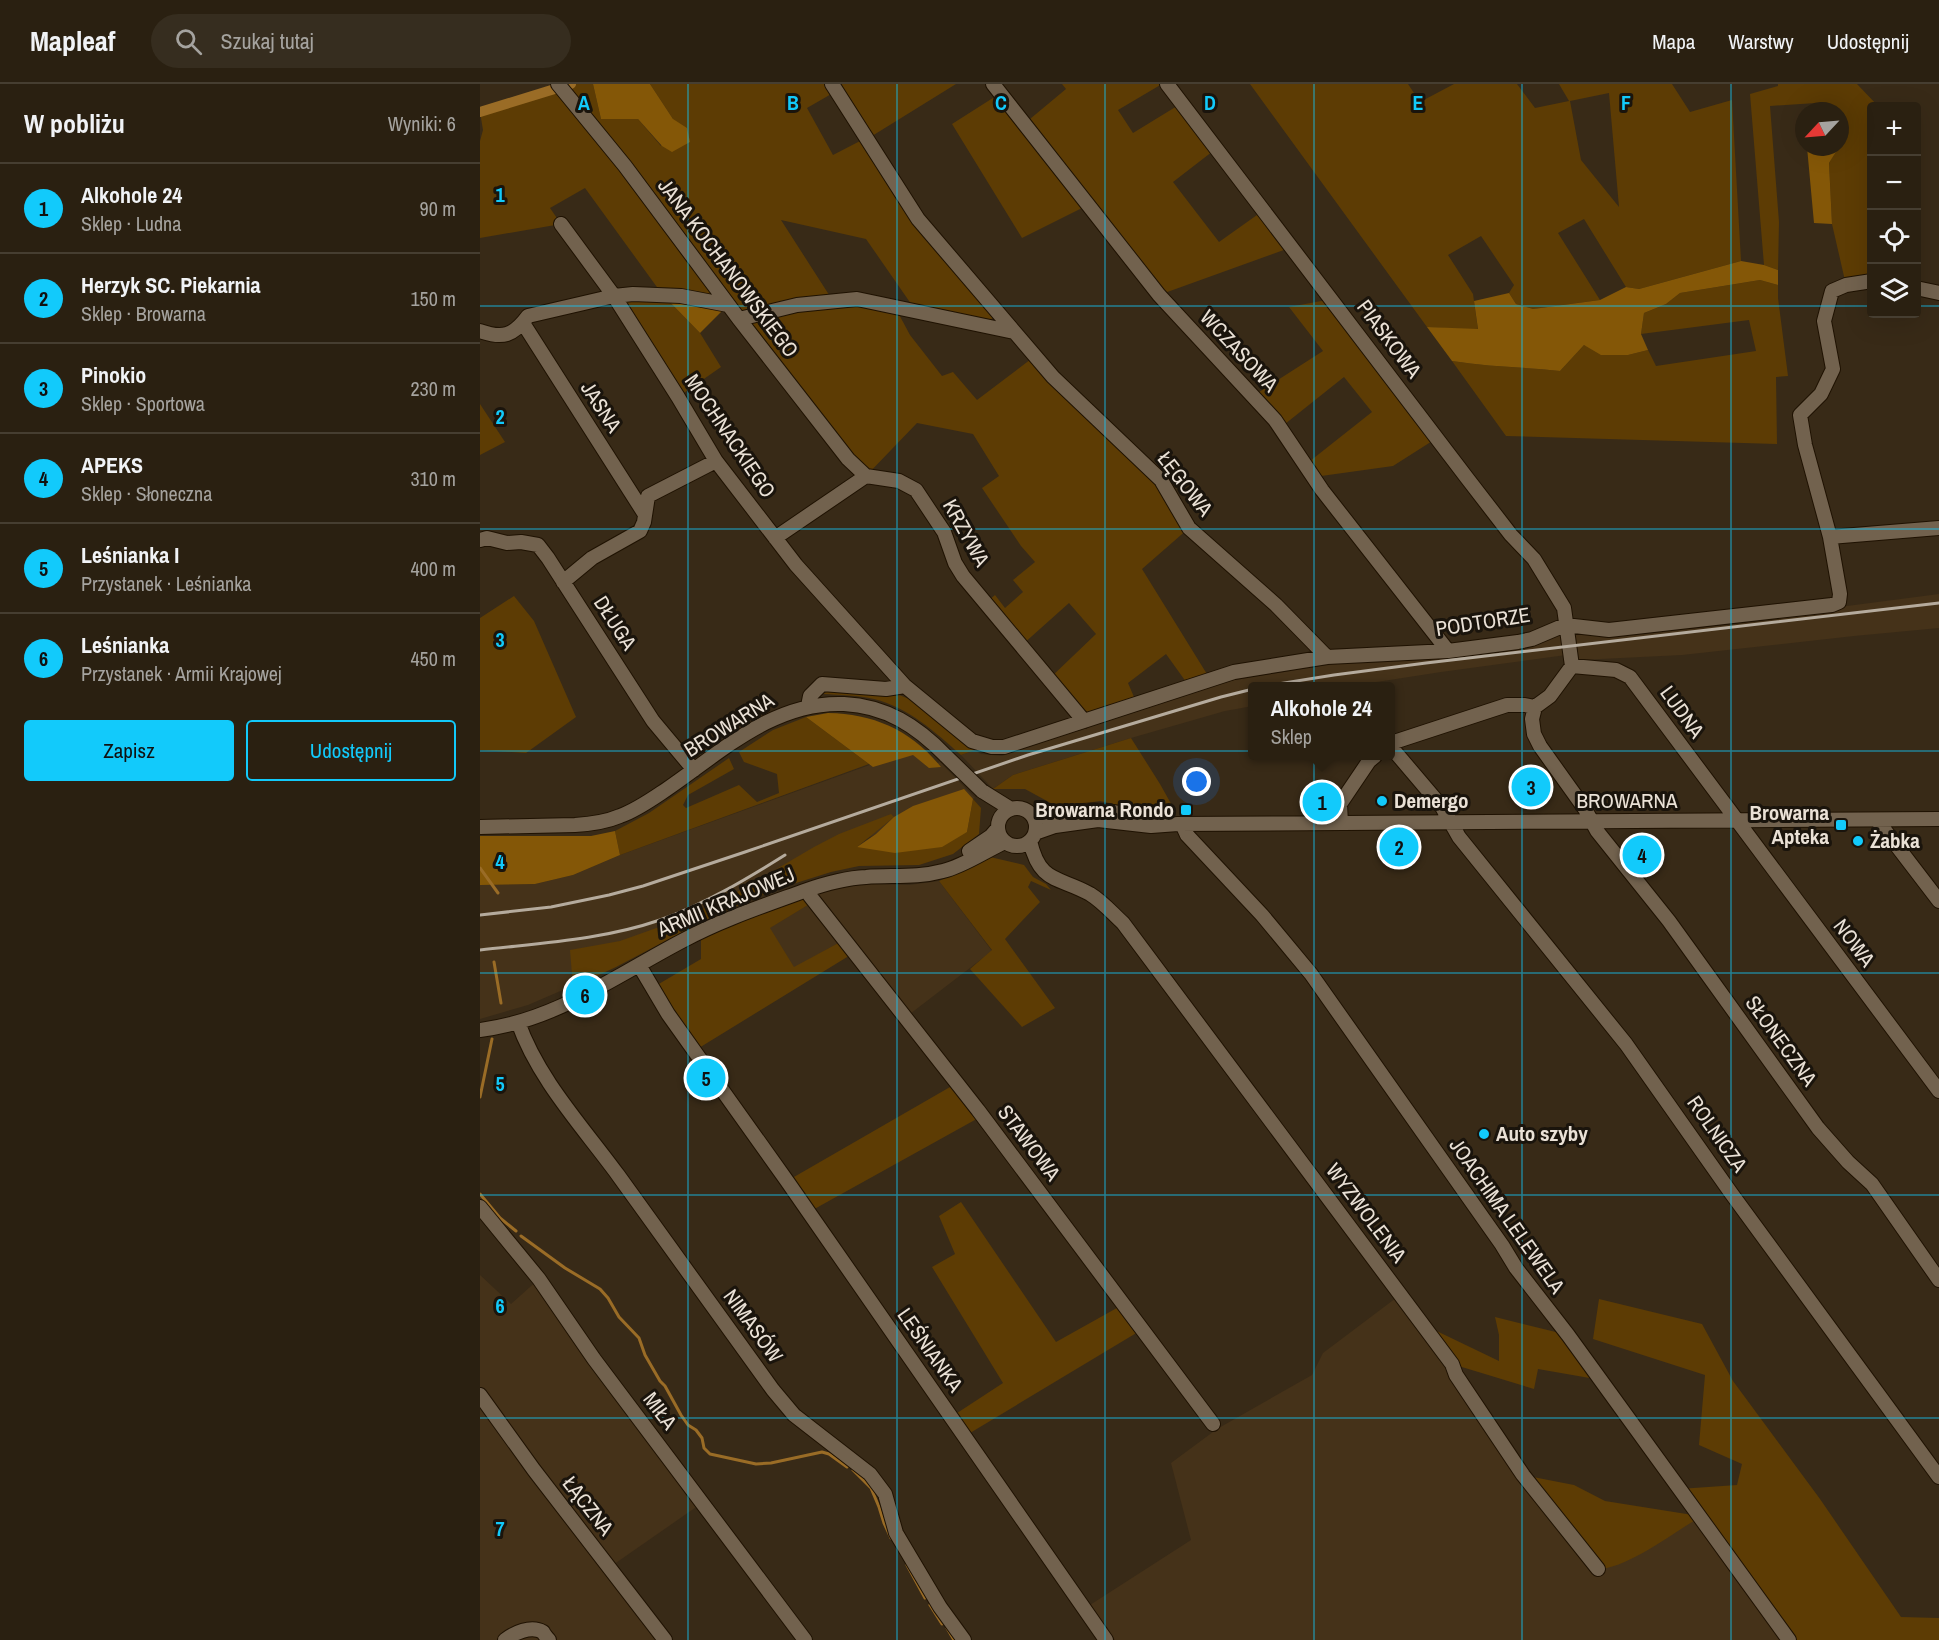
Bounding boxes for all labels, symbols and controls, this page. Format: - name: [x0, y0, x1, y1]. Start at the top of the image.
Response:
- search box: [151, 14, 571, 68]
- text: Mapleaf: [30, 22, 115, 60]
- icon: search: [172, 25, 205, 58]
- text: Szukaj tutaj: [220, 26, 314, 56]
- text: Mapa: [1652, 27, 1695, 56]
- text: Warstwy: [1728, 27, 1794, 56]
- text: Udostępnij: [1827, 27, 1909, 56]
- text: A: [578, 89, 590, 116]
- text: B: [787, 89, 799, 116]
- text: C: [995, 89, 1007, 116]
- text: D: [1204, 89, 1216, 116]
- text: E: [1413, 89, 1424, 116]
- text: F: [1621, 89, 1631, 116]
- north arrow: [1795, 102, 1849, 156]
- map controls: [1867, 102, 1921, 318]
- button: +: [1867, 102, 1921, 156]
- text: W pobliżu: [24, 106, 125, 141]
- text: Wyniki: 6: [388, 110, 456, 137]
- button: −: [1867, 156, 1921, 210]
- street label: JANA KOCHANOWSKIEGO: [651, 172, 805, 363]
- text: Alkohole 24: [81, 180, 182, 210]
- text: 1: [495, 181, 505, 208]
- text: 1: [39, 195, 48, 222]
- text: 90 m: [420, 195, 456, 222]
- text: Sklep · Ludna: [81, 210, 181, 237]
- button: locate: [1867, 210, 1921, 264]
- button: layers: [1867, 264, 1921, 318]
- text: Herzyk SC. Piekarnia: [81, 270, 261, 300]
- text: 2: [39, 285, 48, 312]
- text: 150 m: [410, 285, 456, 312]
- street label: PIASKOWA: [1350, 294, 1429, 384]
- text: Sklep · Browarna: [81, 300, 206, 327]
- street label: WCZASOWA: [1194, 303, 1285, 398]
- text: Pinokio: [81, 360, 146, 390]
- street label: MOCHNACKIEGO: [678, 368, 783, 503]
- text: 3: [39, 375, 48, 402]
- text: 230 m: [410, 375, 456, 402]
- street label: JASNA: [574, 376, 629, 438]
- text: Sklep · Sportowa: [81, 390, 205, 417]
- text: 2: [495, 403, 505, 430]
- street label: ŁĘGOWA: [1151, 445, 1220, 523]
- text: APEKS: [81, 450, 143, 480]
- text: 4: [39, 465, 48, 492]
- text: 310 m: [410, 465, 456, 492]
- text: Sklep · Słoneczna: [81, 480, 212, 507]
- street label: KRZYWA: [936, 494, 997, 572]
- text: Leśnianka I: [81, 540, 179, 570]
- text: 5: [39, 555, 48, 582]
- text: 400 m: [410, 555, 456, 582]
- text: Przystanek · Leśnianka: [81, 570, 251, 597]
- street label: DŁUGA: [587, 590, 644, 656]
- street label: PODTORZE: [1434, 600, 1532, 643]
- text: 3: [495, 626, 505, 653]
- text: Leśnianka: [81, 630, 169, 660]
- text: 6: [39, 645, 48, 672]
- text: 450 m: [410, 645, 456, 672]
- text: Przystanek · Armii Krajowej: [81, 660, 282, 687]
- street label: LUDNA: [1654, 680, 1712, 744]
- popup: [1248, 682, 1395, 760]
- street label: BROWARNA: [678, 685, 780, 764]
- text: Alkohole 24: [1271, 693, 1372, 723]
- button: Zapisz: [24, 720, 234, 781]
- button: Udostępnij: [246, 720, 456, 781]
- text: Sklep: [1271, 723, 1312, 750]
- pin: 3: [1512, 764, 1550, 810]
- your location: [1182, 767, 1211, 796]
- pin: 1: [1302, 780, 1342, 824]
- place label: Demergo: [1394, 786, 1469, 815]
- street label: BROWARNA: [1577, 786, 1678, 815]
- marker: Demergo: [1375, 794, 1389, 808]
- place label: Browarna Rondo: [1035, 795, 1174, 824]
- place label: Browarna Apteka: [1750, 798, 1829, 851]
- marker: Browarna Rondo: [1179, 803, 1193, 817]
- marker: Browarna Apteka: [1834, 818, 1848, 832]
- pin: 2: [1380, 824, 1418, 870]
- place label: Żabka: [1870, 826, 1920, 855]
- pin: 4: [1622, 832, 1662, 878]
- marker: Żabka: [1851, 834, 1865, 848]
- text: 4: [495, 848, 505, 875]
- street label: ARMII KRAJOWEJ: [652, 860, 799, 944]
- street label: NOWA: [1827, 913, 1882, 973]
- pin: 6: [566, 972, 604, 1018]
- street label: SŁONECZNA: [1739, 990, 1824, 1092]
- pin: 5: [686, 1056, 726, 1100]
- text: 5: [495, 1070, 505, 1097]
- street label: ROLNICZA: [1681, 1090, 1755, 1178]
- street label: STAWOWA: [991, 1099, 1068, 1187]
- place label: Auto szyby: [1496, 1119, 1588, 1148]
- marker: Auto szyby: [1477, 1127, 1491, 1141]
- street label: JOACHIMA LELEWELA: [1443, 1132, 1572, 1300]
- street label: WYZWOLENIA: [1319, 1157, 1414, 1269]
- street label: NIMASÓW: [717, 1283, 790, 1369]
- text: 6: [495, 1292, 505, 1319]
- street label: LEŚNIANKA: [891, 1302, 970, 1398]
- street label: MIŁA: [637, 1386, 684, 1436]
- street label: ŁĄCZNA: [556, 1470, 621, 1542]
- text: 7: [495, 1515, 505, 1542]

